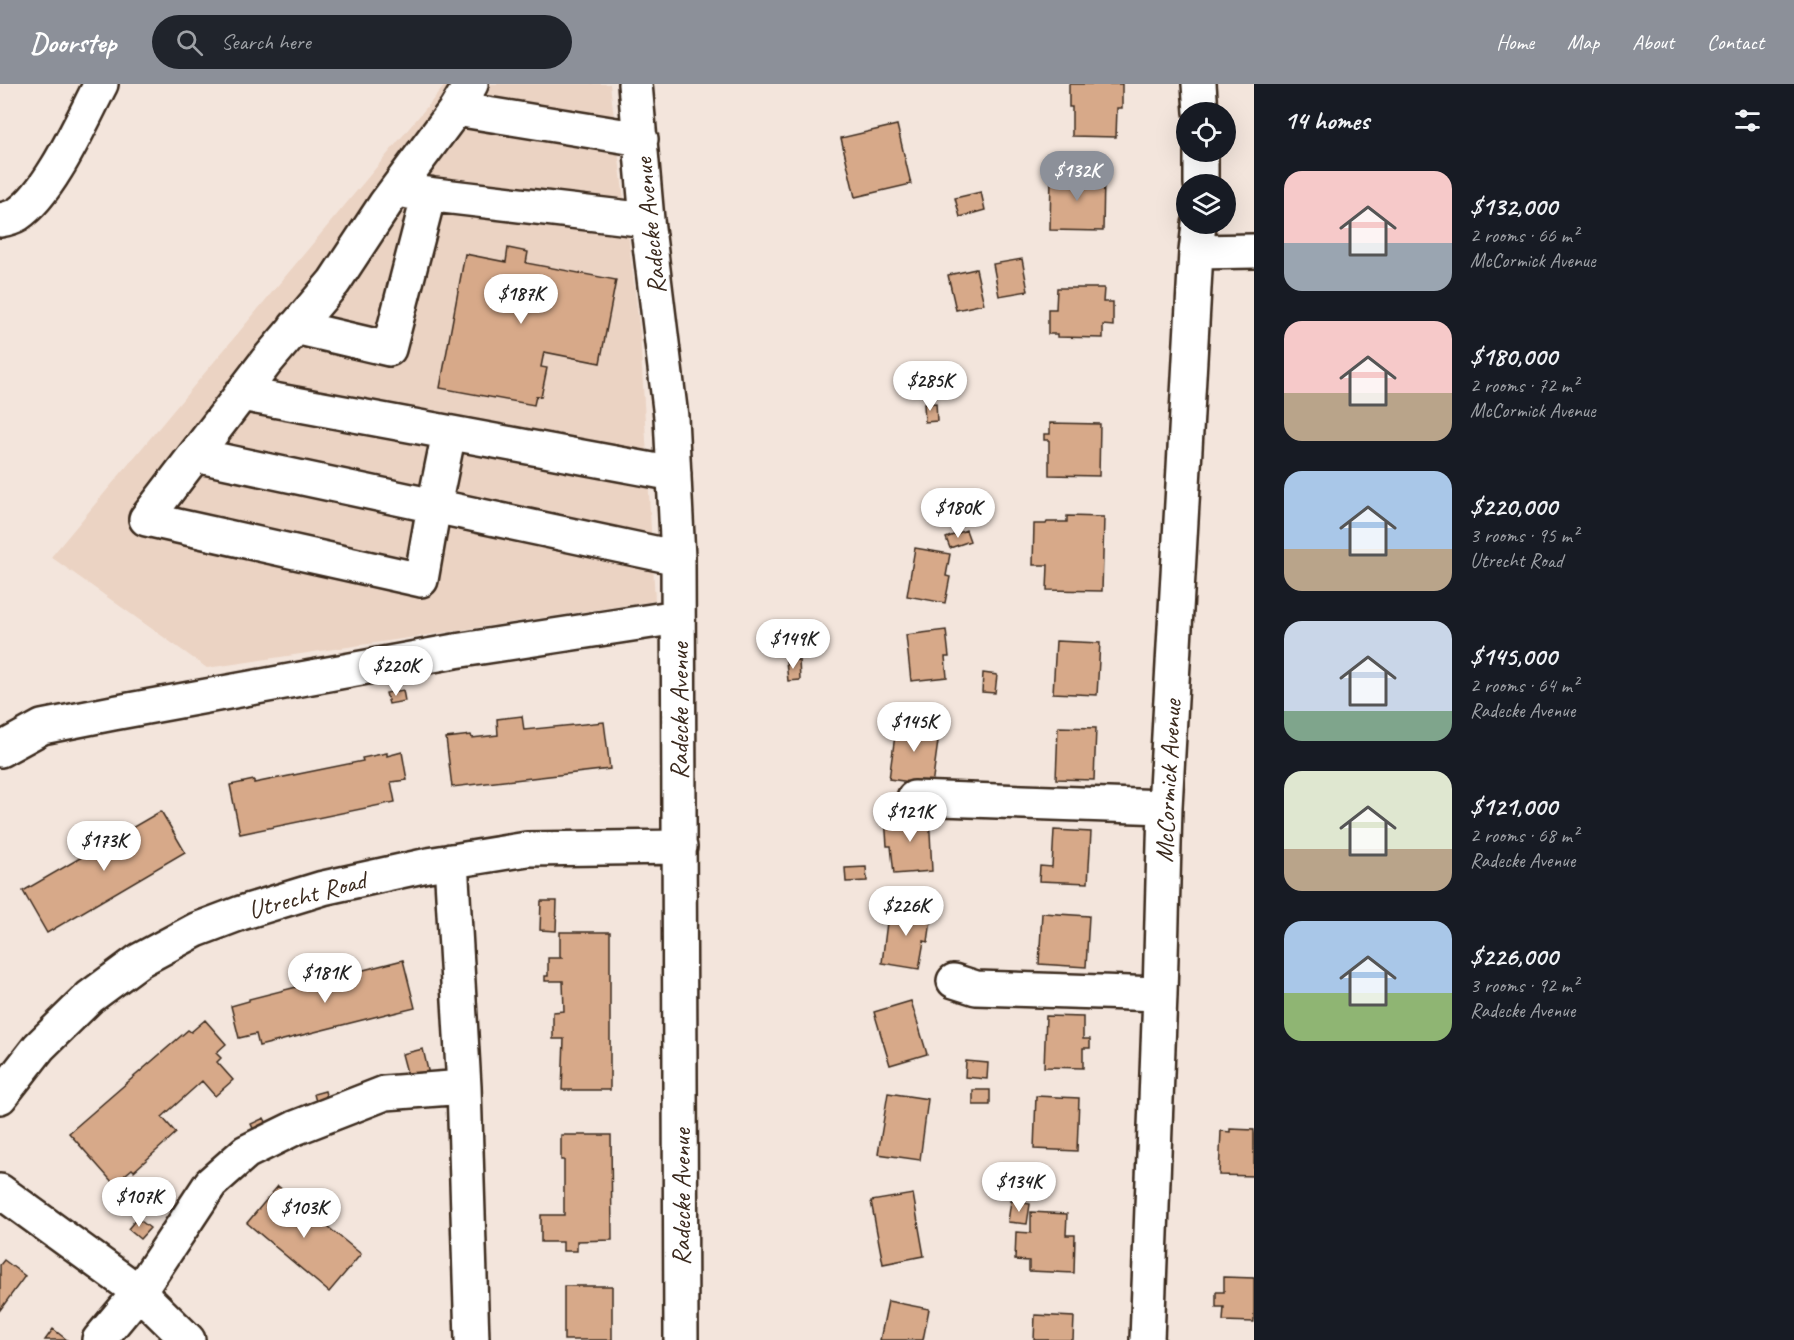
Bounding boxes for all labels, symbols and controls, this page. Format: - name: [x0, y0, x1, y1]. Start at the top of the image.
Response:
- search box: [152, 15, 572, 69]
- text: Doorstep: [30, 25, 116, 60]
- icon: search: [173, 26, 206, 59]
- text: Search here: [221, 28, 311, 56]
- text: Home: [1496, 29, 1534, 55]
- text: Map: [1567, 29, 1599, 55]
- text: About: [1632, 29, 1674, 55]
- text: Contact: [1707, 29, 1764, 55]
- map controls: [1176, 102, 1236, 234]
- button: locate: [1176, 102, 1236, 162]
- text: 14 homes: [1284, 104, 1369, 137]
- icon: filters: [1731, 104, 1764, 137]
- pin: $132K: [1035, 151, 1119, 202]
- street label: Radecke Avenue: [626, 155, 674, 296]
- text: $132K: [1054, 158, 1100, 183]
- button: layers: [1176, 174, 1236, 234]
- text: $132,000: [1470, 190, 1557, 223]
- icon: home: [1332, 195, 1404, 267]
- text: 2 rooms · 66 m²: [1470, 223, 1578, 248]
- text: McCormick Avenue: [1470, 248, 1595, 273]
- pin: $187K: [479, 274, 563, 325]
- text: $187K: [498, 281, 544, 306]
- text: $180,000: [1470, 340, 1557, 373]
- icon: home: [1332, 345, 1404, 417]
- pin: $285K: [888, 361, 972, 412]
- text: $285K: [907, 368, 953, 393]
- text: 2 rooms · 72 m²: [1470, 373, 1578, 398]
- text: McCormick Avenue: [1470, 398, 1595, 423]
- pin: $180K: [916, 488, 1000, 539]
- text: $220,000: [1470, 490, 1557, 523]
- text: $180K: [935, 495, 981, 520]
- icon: home: [1332, 495, 1404, 567]
- text: 3 rooms · 95 m²: [1470, 523, 1578, 548]
- text: Utrecht Road: [1470, 548, 1563, 573]
- pin: $149K: [751, 619, 835, 670]
- text: $149K: [770, 626, 816, 651]
- text: $145,000: [1470, 640, 1557, 673]
- street label: Radecke Avenue: [663, 641, 696, 779]
- icon: home: [1332, 645, 1404, 717]
- pin: $220K: [354, 646, 438, 697]
- text: $220K: [373, 653, 419, 678]
- text: 2 rooms · 64 m²: [1470, 673, 1578, 698]
- street label: McCormick Avenue: [1147, 697, 1189, 863]
- text: Radecke Avenue: [1470, 698, 1575, 723]
- pin: $145K: [872, 702, 956, 753]
- text: $145K: [891, 709, 937, 734]
- text: $121,000: [1470, 790, 1557, 823]
- pin: $121K: [868, 792, 952, 843]
- icon: home: [1332, 795, 1404, 867]
- text: $121K: [887, 799, 933, 824]
- pin: $173K: [62, 821, 146, 872]
- text: 2 rooms · 68 m²: [1470, 823, 1578, 848]
- text: $173K: [81, 828, 127, 853]
- text: Radecke Avenue: [1470, 848, 1575, 873]
- street label: Utrecht Road: [244, 862, 373, 927]
- pin: $226K: [864, 886, 948, 937]
- text: $226K: [883, 893, 929, 918]
- text: $226,000: [1470, 940, 1558, 973]
- icon: home: [1332, 945, 1404, 1017]
- pin: $181K: [283, 953, 367, 1004]
- text: $181K: [302, 960, 348, 985]
- text: 3 rooms · 92 m²: [1470, 973, 1578, 998]
- text: Radecke Avenue: [1470, 998, 1575, 1023]
- street label: Radecke Avenue: [665, 1127, 698, 1265]
- pin: $134K: [977, 1162, 1061, 1213]
- text: $134K: [996, 1169, 1042, 1194]
- pin: $107K: [97, 1177, 181, 1228]
- text: $107K: [116, 1184, 162, 1209]
- pin: $103K: [262, 1188, 346, 1239]
- text: $103K: [281, 1195, 327, 1220]

